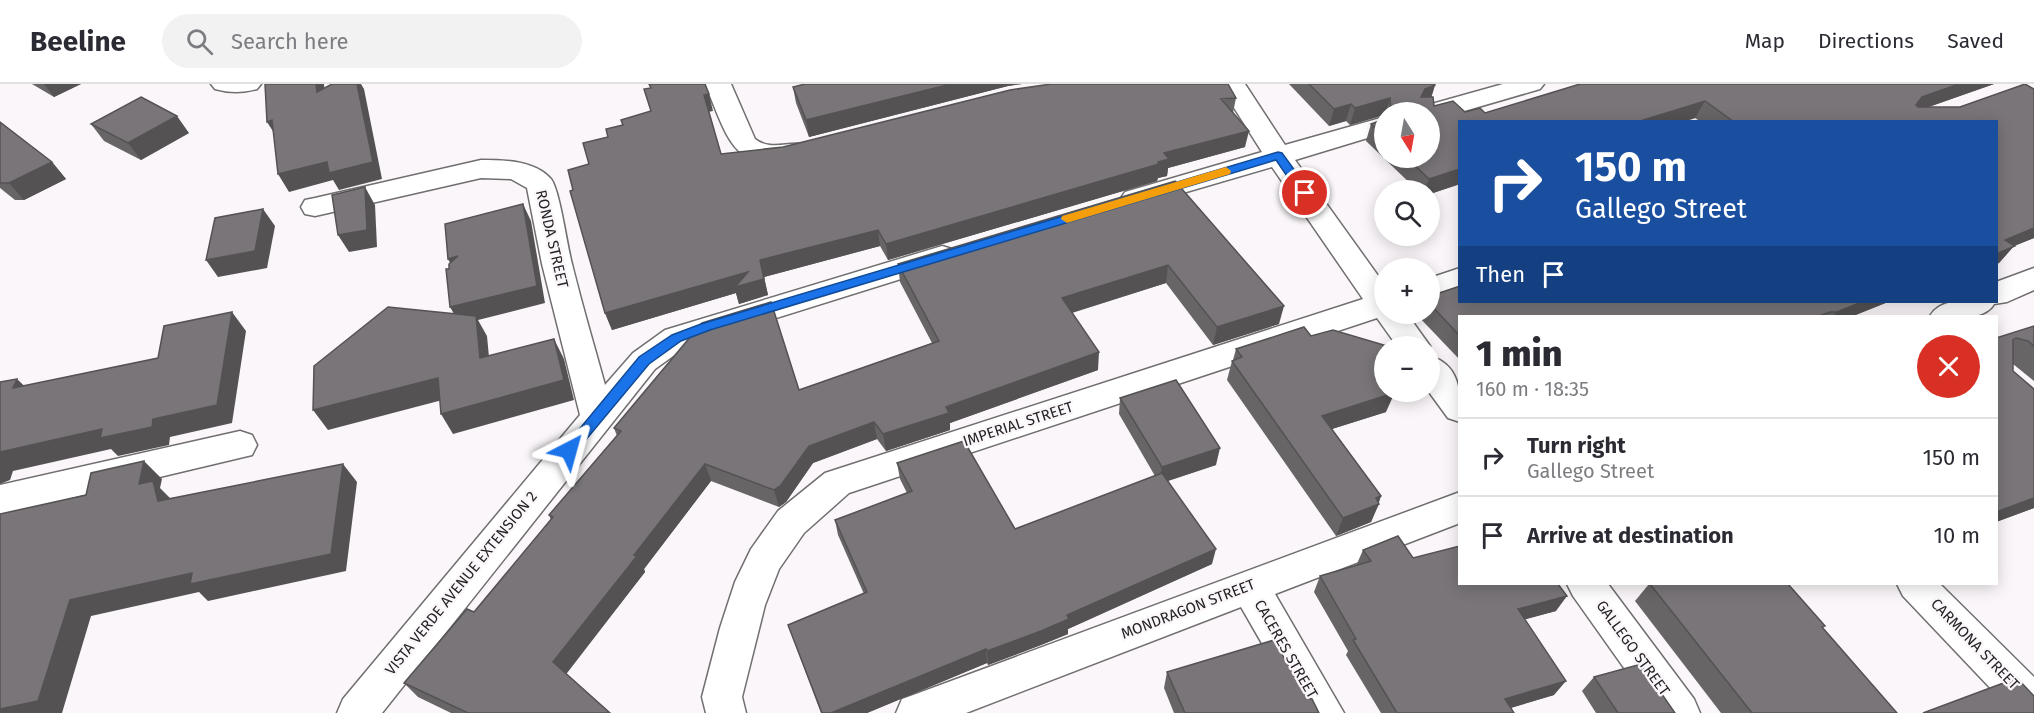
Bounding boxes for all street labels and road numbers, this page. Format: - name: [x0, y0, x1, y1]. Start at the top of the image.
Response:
- street label: RONDA STREET: [532, 188, 572, 290]
- street label: IMPERIAL STREET: [961, 398, 1076, 450]
- street label: VISTA VERDE AVENUE EXTENSION 2: [381, 488, 541, 678]
- street label: MONDRAGON STREET: [1119, 575, 1258, 643]
- street label: CARMONA STREET: [1927, 595, 2023, 693]
- street label: CACERES STREET: [1250, 596, 1322, 702]
- street label: GALLEGO STREET: [1592, 597, 1674, 699]

